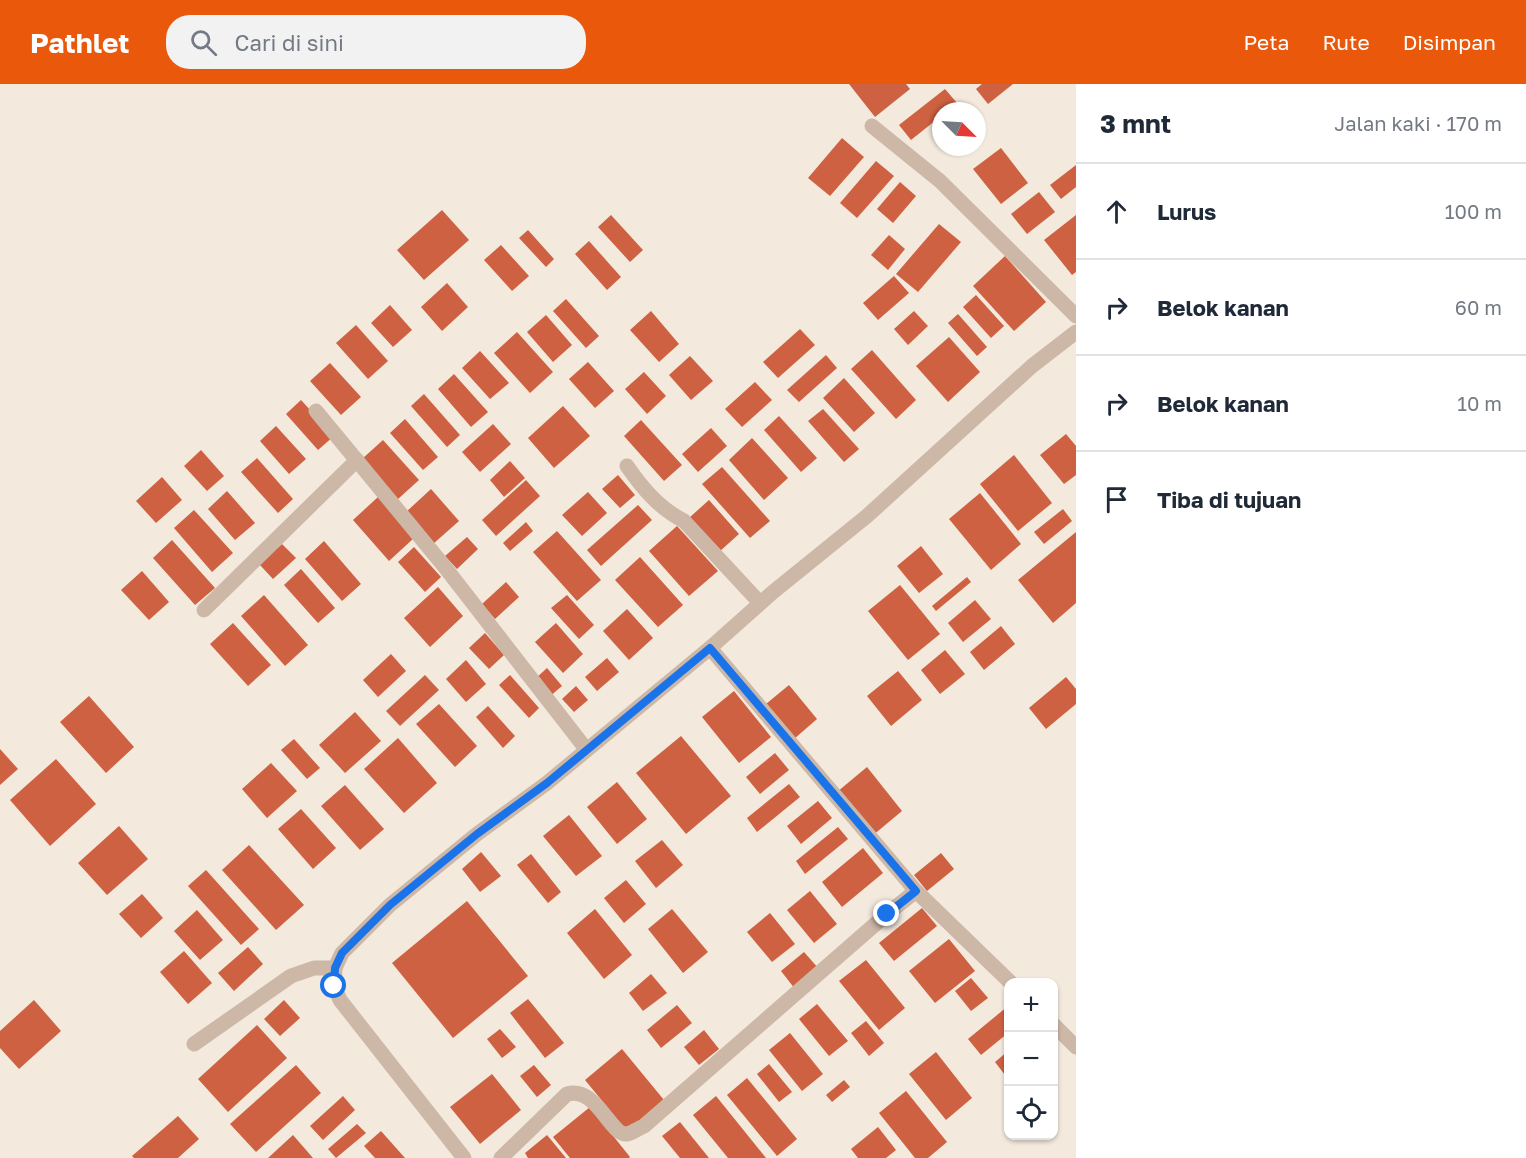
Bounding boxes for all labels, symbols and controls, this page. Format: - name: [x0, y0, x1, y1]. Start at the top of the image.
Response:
- search box: [166, 15, 586, 69]
- text: Pathlet: [30, 26, 130, 59]
- icon: search: [187, 26, 220, 59]
- text: Cari di sini: [235, 29, 344, 56]
- text: Peta: [1243, 29, 1289, 55]
- text: Rute: [1322, 29, 1370, 55]
- text: Disimpan: [1403, 29, 1496, 55]
- north arrow: [932, 102, 986, 156]
- text: 3 mnt: [1100, 108, 1171, 139]
- text: Jalan kaki · 170 m: [1334, 111, 1502, 135]
- icon: ahead: [1100, 195, 1133, 228]
- text: Lurus: [1157, 198, 1216, 225]
- text: 100 m: [1445, 199, 1502, 223]
- icon: right: [1100, 291, 1133, 324]
- text: Belok kanan: [1157, 294, 1289, 321]
- text: 60 m: [1455, 295, 1502, 319]
- icon: right: [1100, 387, 1133, 420]
- text: Belok kanan: [1157, 390, 1289, 417]
- text: 10 m: [1457, 391, 1502, 415]
- icon: arrive: [1100, 483, 1133, 516]
- text: Tiba di tujuan: [1157, 486, 1301, 513]
- route end: [873, 900, 899, 926]
- route start: [320, 972, 346, 998]
- map controls: [1004, 978, 1058, 1140]
- button: +: [1004, 978, 1058, 1032]
- button: −: [1004, 1032, 1058, 1086]
- button: locate: [1004, 1086, 1058, 1140]

